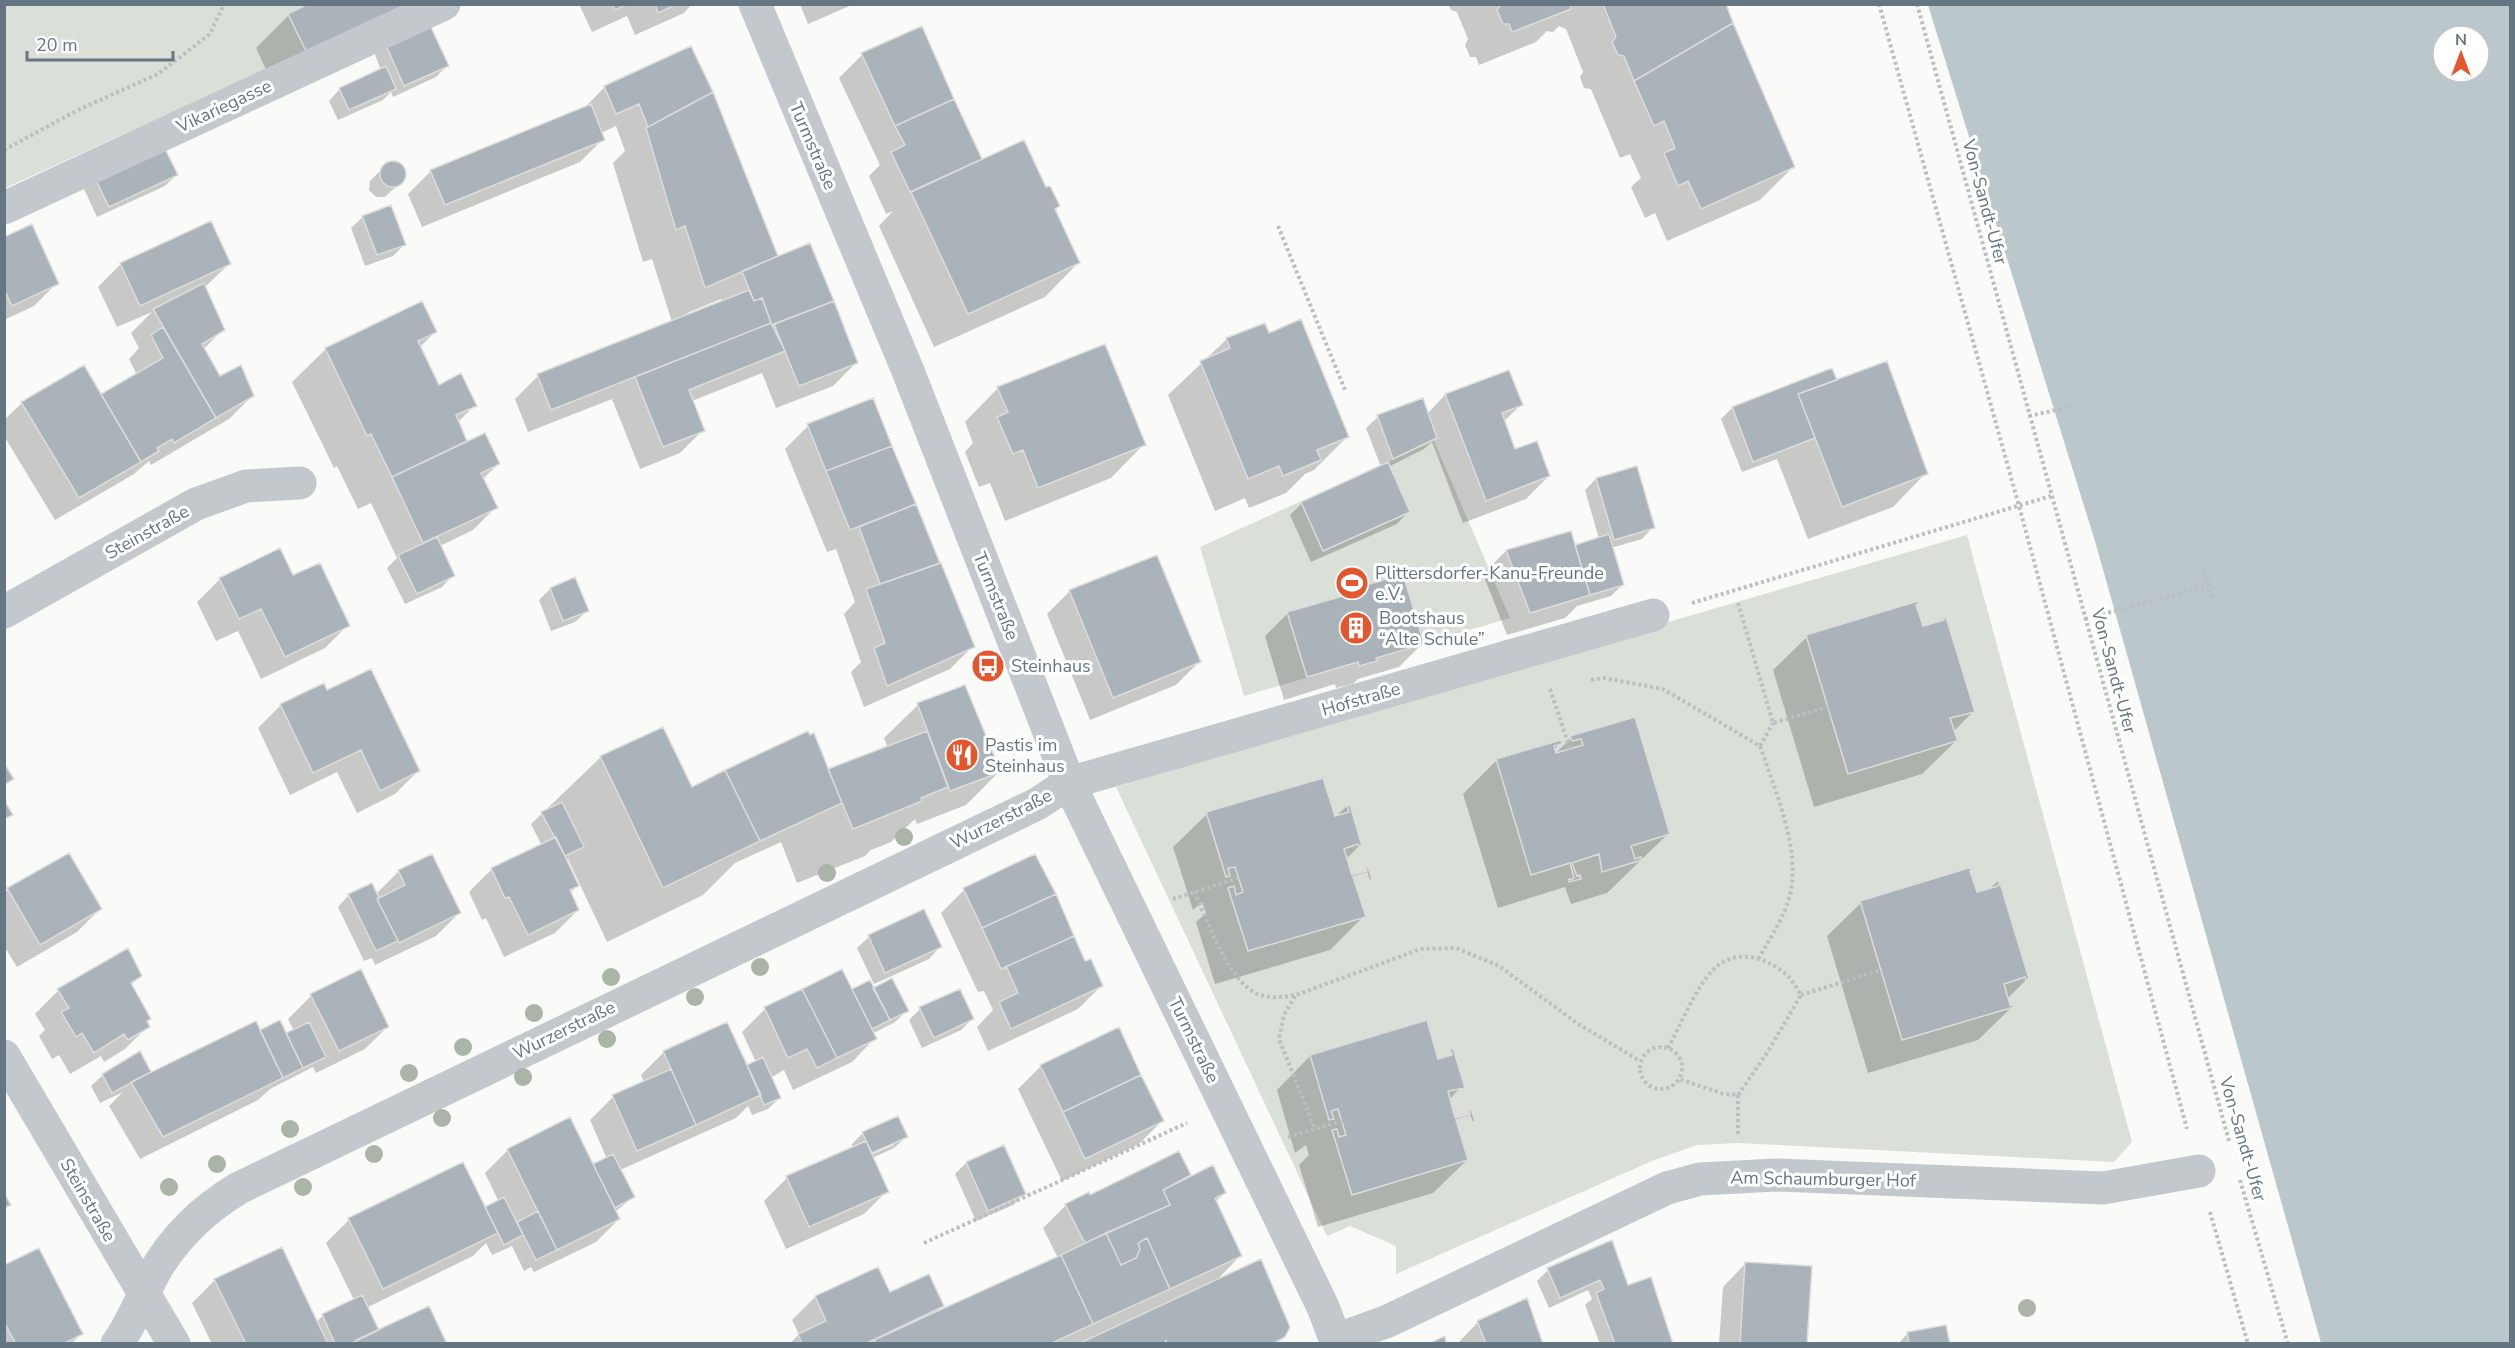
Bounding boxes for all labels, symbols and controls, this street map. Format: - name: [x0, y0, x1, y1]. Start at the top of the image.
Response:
- scale bar: [27, 24, 172, 62]
- north arrow: [2431, 24, 2491, 84]
- text: N: [2455, 29, 2467, 51]
- text: 20 m: [36, 33, 78, 57]
- street label: Vikariegasse: [172, 74, 275, 139]
- street label: Turmstraße: [784, 99, 842, 193]
- street label: Von-Sandt-Ufer: [1956, 136, 2013, 268]
- street label: Steinstraße: [101, 499, 193, 565]
- street label: Turmstraße: [967, 548, 1025, 644]
- place label: Plittersdorfer-Kanu-Freunde e.V.: [1375, 561, 1604, 606]
- sports icon: Plittersdorfer-Kanu-Freunde e.V.: [1334, 565, 1370, 601]
- street label: Von-Sandt-Ufer: [2085, 605, 2142, 737]
- place label: Bootshaus “Alte Schule”: [1379, 606, 1485, 651]
- building icon: Bootshaus “Alte Schule”: [1338, 610, 1374, 646]
- bus stop icon: Steinhaus: [970, 648, 1006, 684]
- place label: Steinhaus: [1011, 654, 1091, 678]
- street label: Hofstraße: [1319, 676, 1403, 722]
- place label: Pastis im Steinhaus: [985, 733, 1065, 778]
- restaurant icon: Pastis im Steinhaus: [944, 737, 980, 773]
- street label: Wurzerstraße: [946, 783, 1056, 855]
- street label: Turmstraße: [1163, 993, 1225, 1087]
- street label: Wurzerstraße: [509, 995, 619, 1065]
- street label: Von-Sandt-Ufer: [2213, 1073, 2272, 1205]
- street label: Steinstraße: [54, 1154, 122, 1246]
- street label: Am Schaumburger Hof: [1730, 1165, 1917, 1193]

